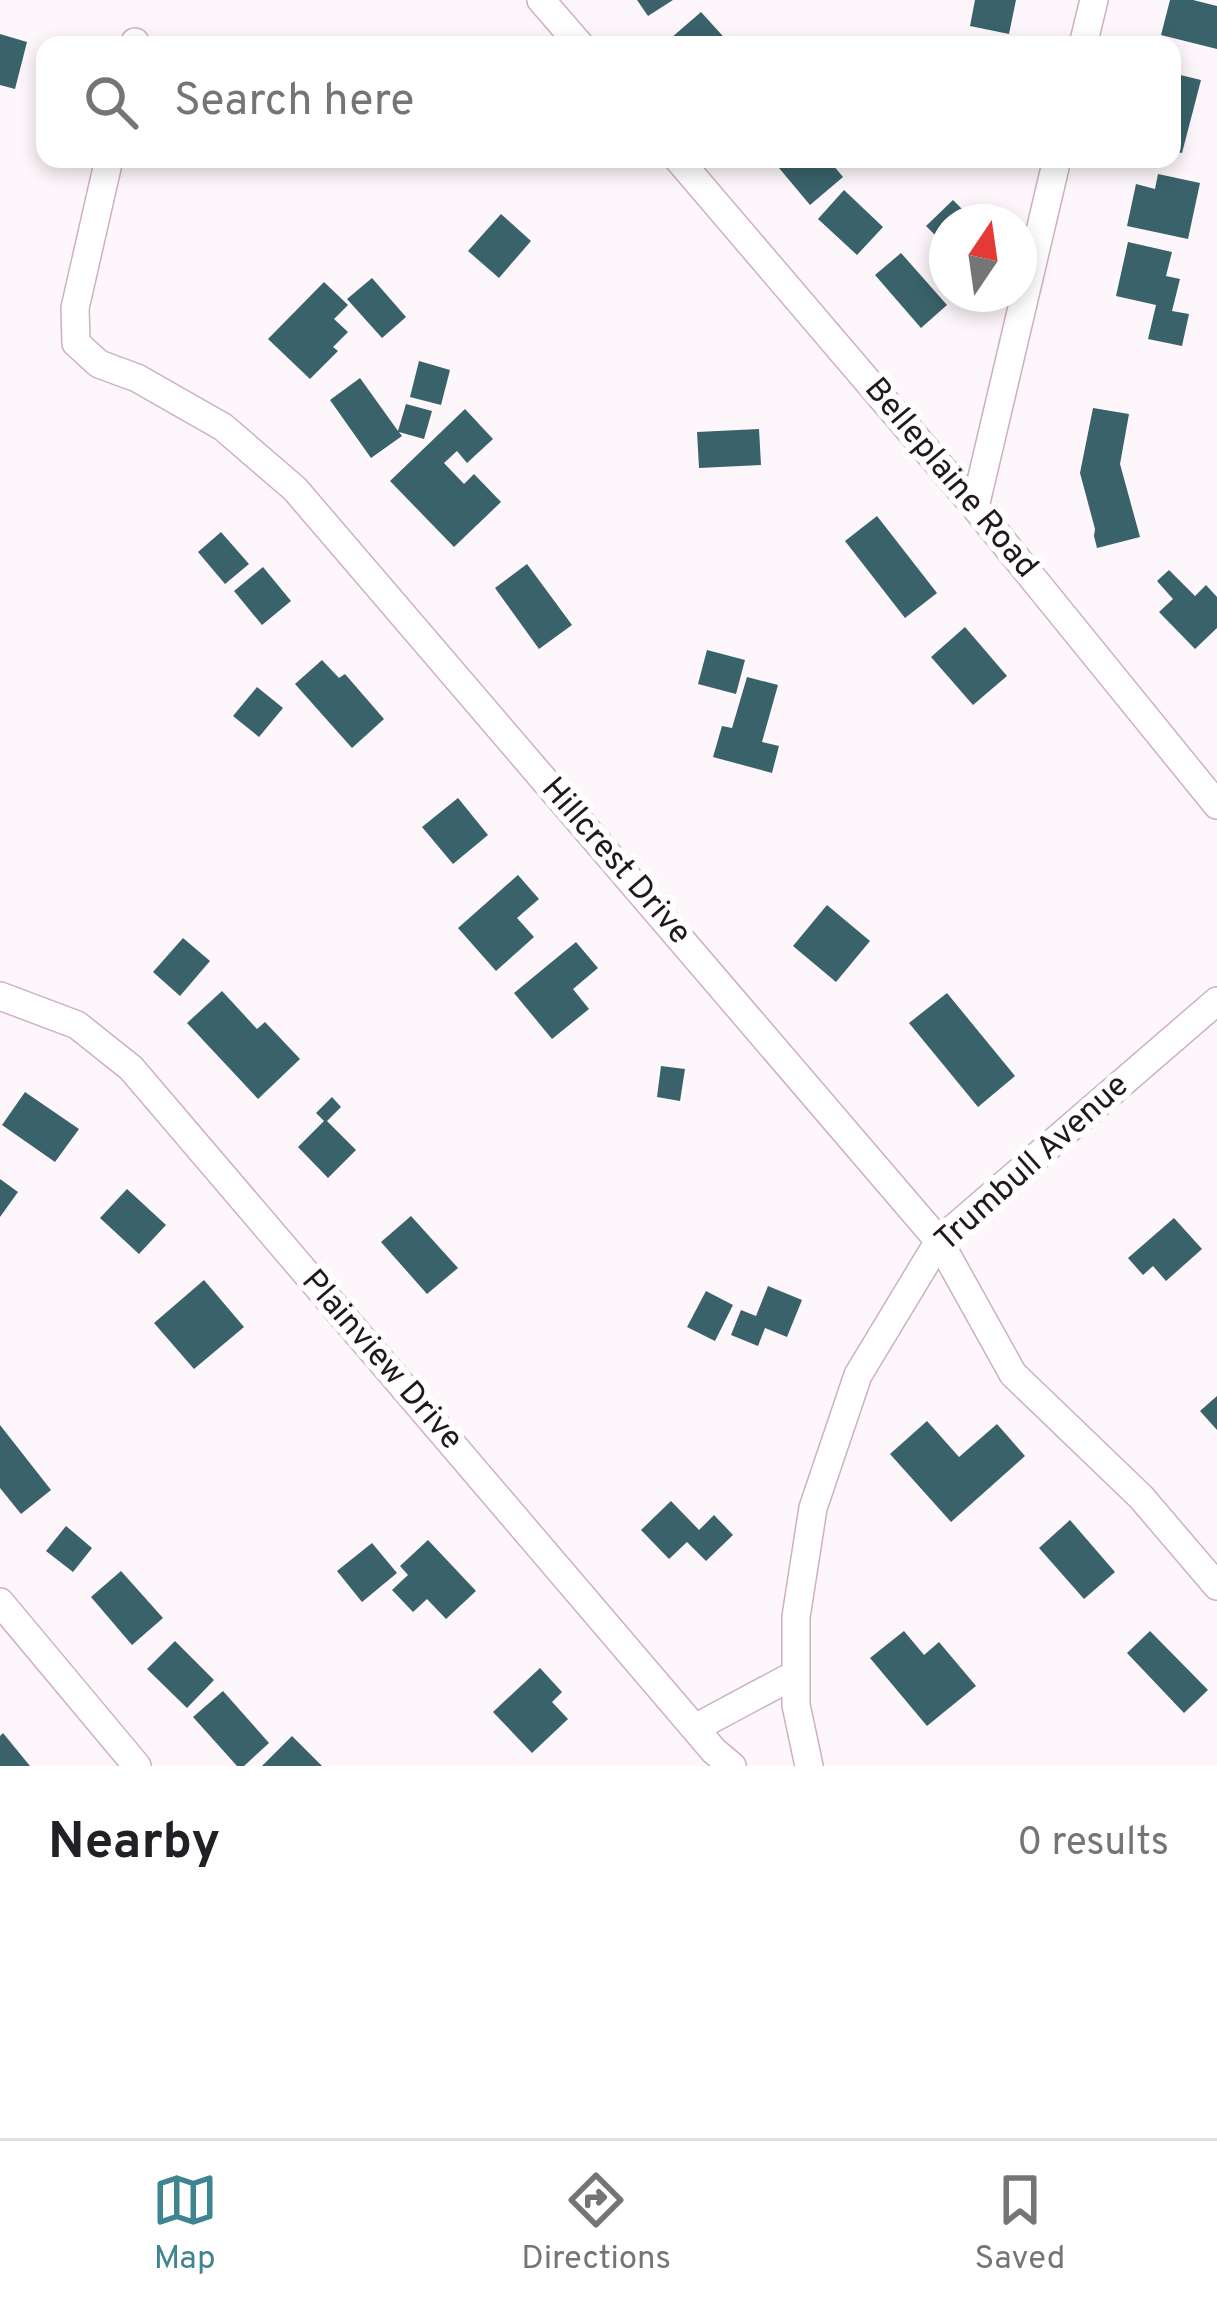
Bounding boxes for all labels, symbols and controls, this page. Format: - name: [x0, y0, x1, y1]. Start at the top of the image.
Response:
- search box: [36, 36, 1181, 168]
- icon: search: [78, 69, 144, 135]
- text: Search here: [174, 74, 414, 131]
- north arrow: [929, 204, 1037, 312]
- street label: Belleplaine Road: [854, 370, 1046, 588]
- street label: Hillcrest Drive: [531, 770, 699, 954]
- street label: Trumbull Avenue: [927, 1066, 1139, 1262]
- street label: Plainview Drive: [291, 1262, 471, 1460]
- text: Nearby: [48, 1812, 220, 1877]
- text: 0 results: [1017, 1820, 1169, 1869]
- tab: Map: [152, 2167, 218, 2281]
- tab: Directions: [521, 2167, 671, 2281]
- tab: Saved: [975, 2167, 1065, 2281]

